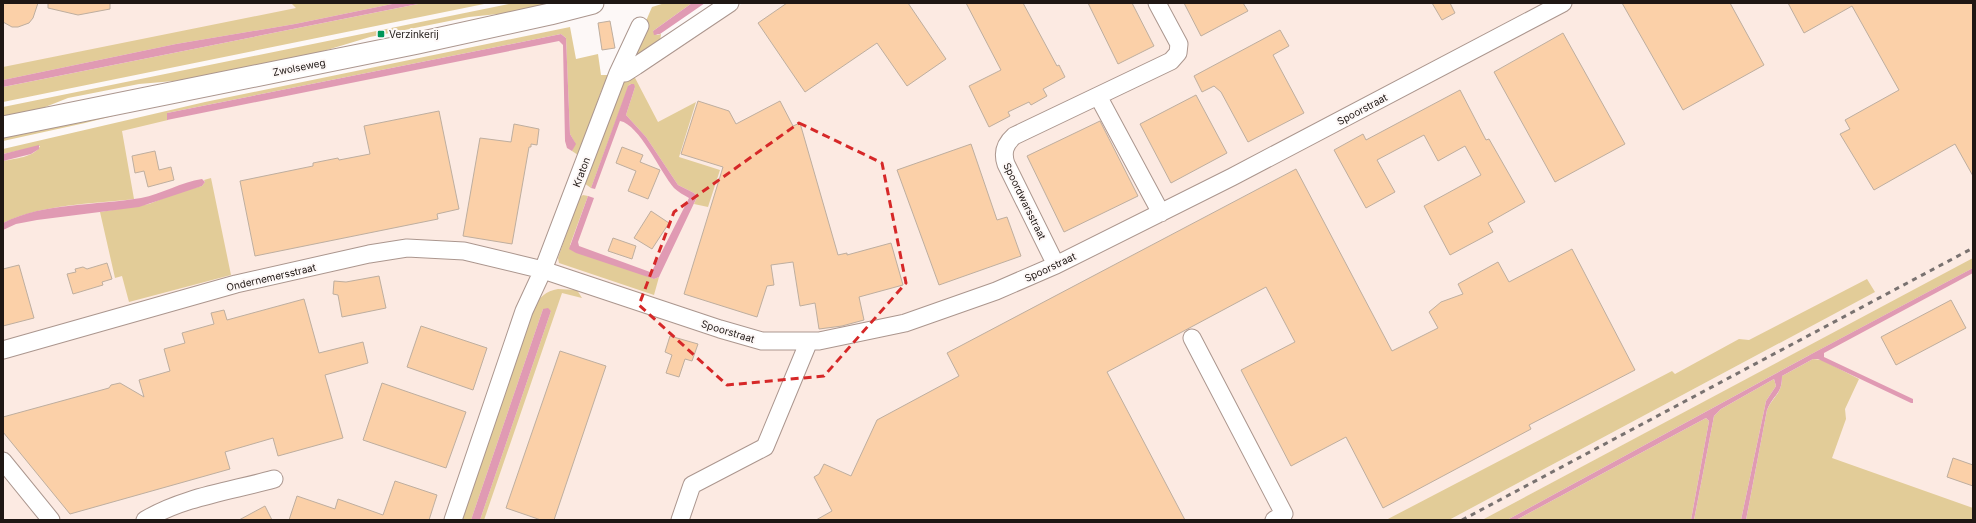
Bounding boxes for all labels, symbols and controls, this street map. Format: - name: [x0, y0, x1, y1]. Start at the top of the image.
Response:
- place label: Verzinkerij: [389, 28, 439, 40]
- marker: Verzinkerij: [376, 29, 386, 39]
- street label: Zwolseweg: [272, 56, 326, 78]
- street label: Spoorstraat: [1335, 90, 1390, 127]
- street label: Kraton: [570, 155, 592, 189]
- street label: Spoordwarsstraat: [1001, 161, 1049, 242]
- street label: Spoorstraat: [1022, 250, 1078, 284]
- street label: Ondernemersstraat: [225, 261, 318, 293]
- street label: Spoorstraat: [700, 317, 757, 345]

